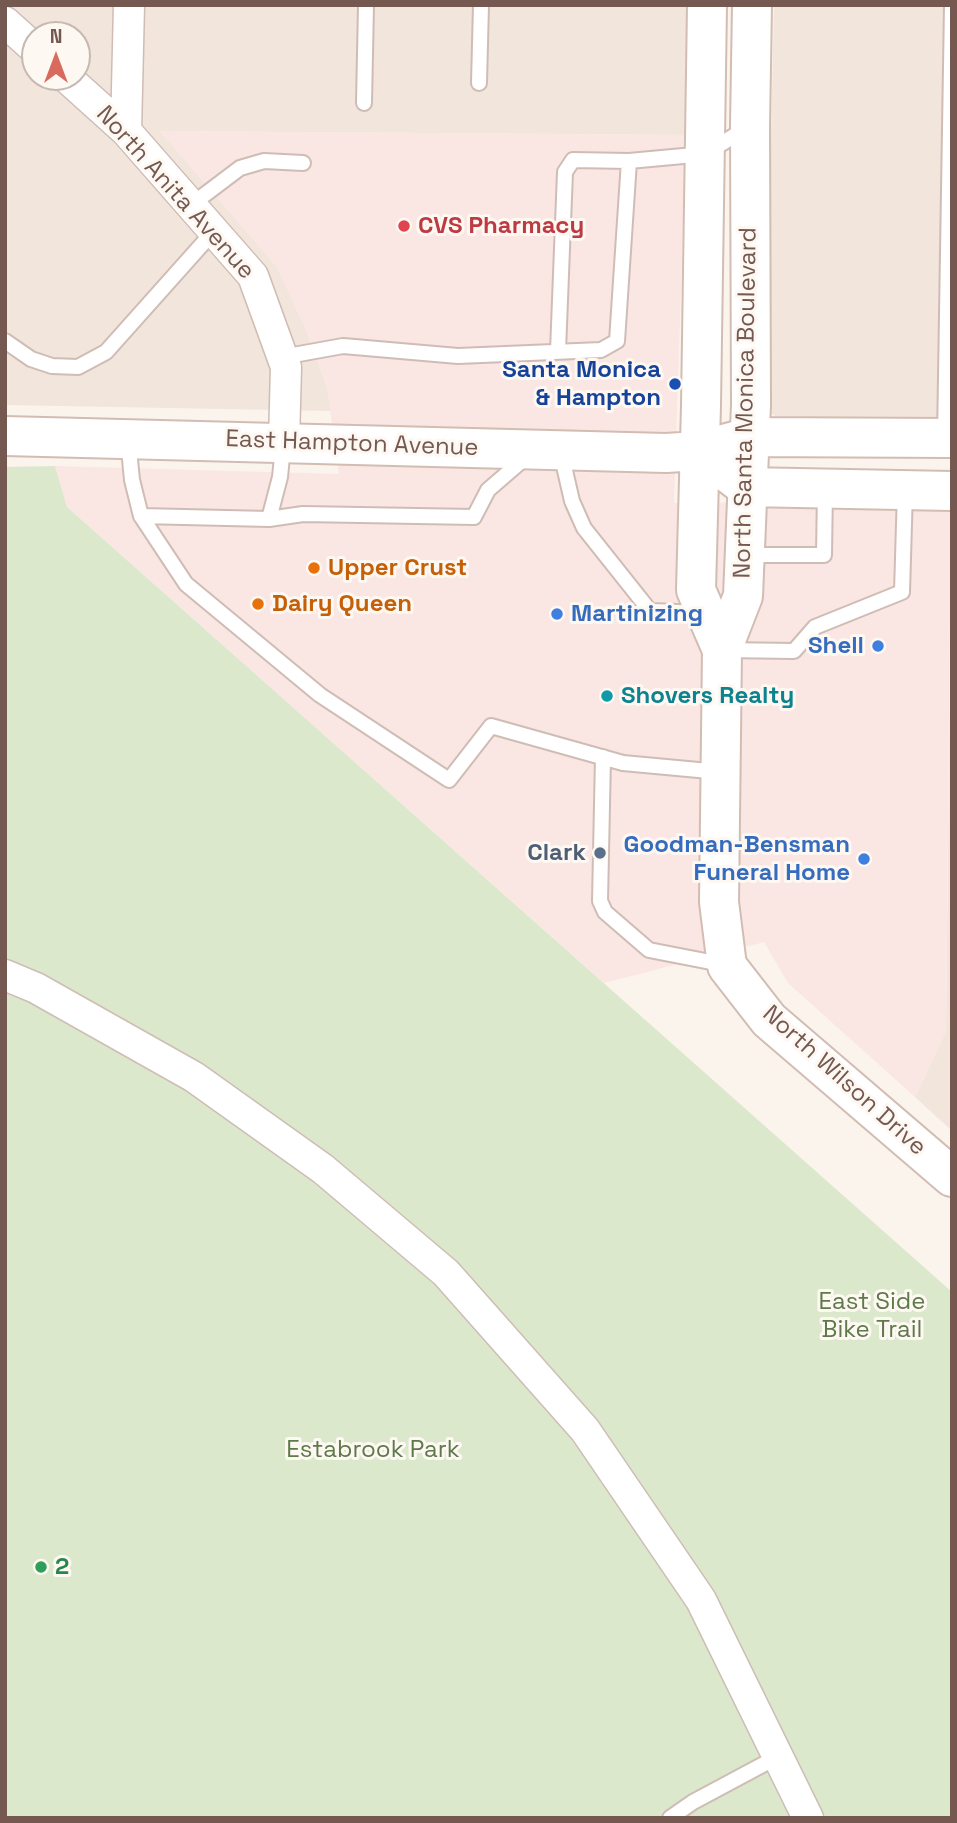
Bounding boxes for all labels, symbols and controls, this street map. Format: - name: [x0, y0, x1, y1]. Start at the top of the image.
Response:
- north arrow: [21, 21, 91, 91]
- text: N: [50, 24, 62, 49]
- street label: North Anita Avenue: [90, 100, 260, 286]
- place label: CVS Pharmacy: [418, 212, 584, 240]
- marker: CVS Pharmacy: [396, 218, 412, 234]
- street label: North Santa Monica Boulevard: [729, 227, 763, 579]
- place label: Santa Monica & Hampton: [502, 356, 661, 412]
- marker: Santa Monica & Hampton: [667, 376, 683, 392]
- street label: East Hampton Avenue: [225, 425, 479, 463]
- place label: Upper Crust: [328, 554, 467, 582]
- marker: Upper Crust: [306, 560, 322, 576]
- place label: Dairy Queen: [272, 590, 412, 618]
- marker: Dairy Queen: [250, 596, 266, 612]
- place label: Martinizing: [571, 600, 703, 628]
- marker: Martinizing: [549, 606, 565, 622]
- place label: Shell: [808, 632, 864, 660]
- marker: Shell: [870, 638, 886, 654]
- place label: Shovers Realty: [621, 682, 794, 710]
- marker: Shovers Realty: [599, 688, 615, 704]
- place label: Goodman-Bensman Funeral Home: [624, 831, 850, 887]
- place label: Clark: [527, 839, 586, 867]
- marker: Clark: [592, 845, 608, 861]
- marker: Goodman-Bensman Funeral Home: [856, 851, 872, 867]
- street label: North Wilson Drive: [756, 1000, 932, 1162]
- park label: East Side Bike Trail: [818, 1288, 926, 1344]
- park label: Estabrook Park: [286, 1436, 460, 1464]
- place label: 2: [55, 1553, 69, 1581]
- marker: 2: [33, 1559, 49, 1575]

